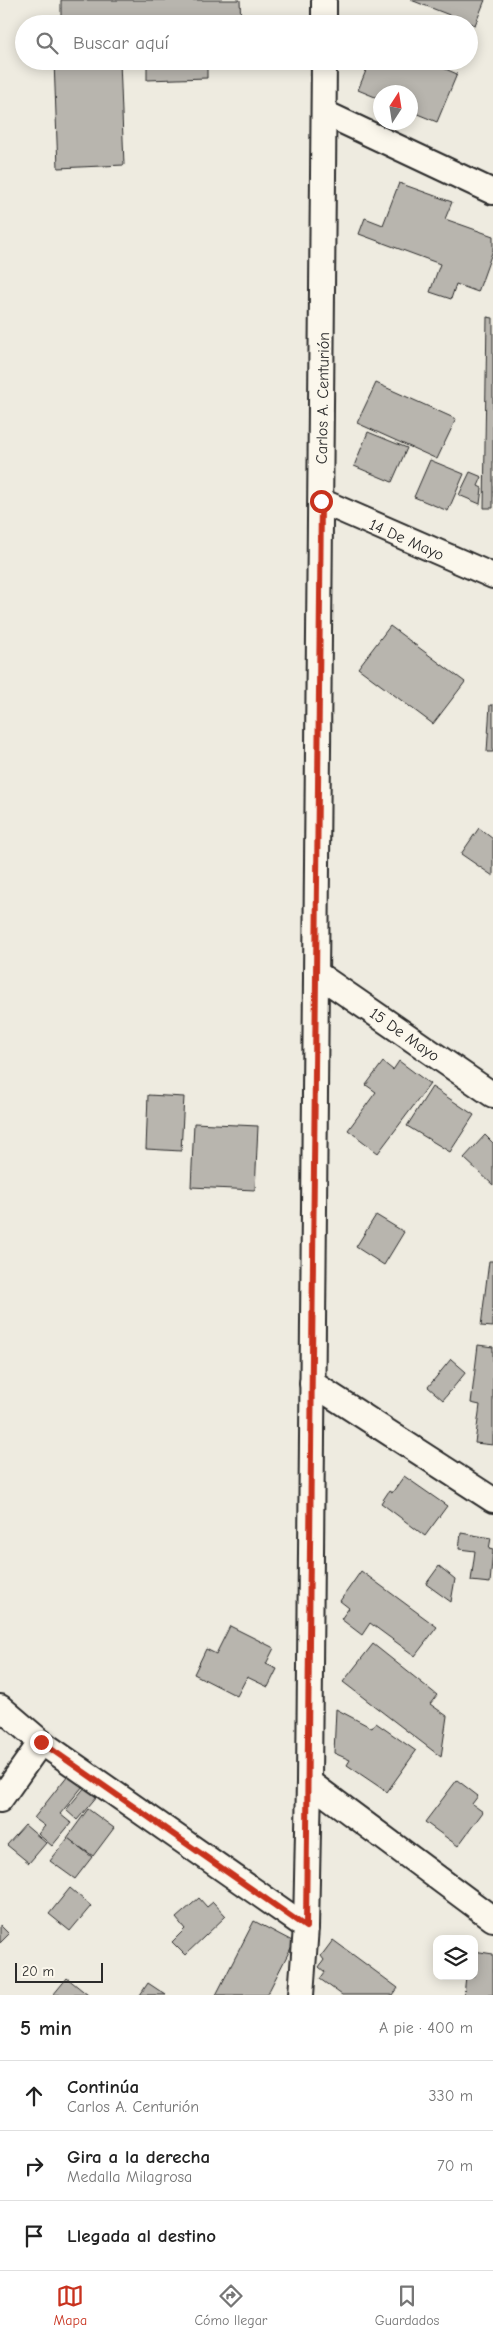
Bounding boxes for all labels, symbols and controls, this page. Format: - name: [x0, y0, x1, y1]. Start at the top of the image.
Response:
- search box: [15, 15, 478, 70]
- icon: search: [33, 29, 61, 57]
- text: Buscar aquí: [73, 32, 169, 54]
- north arrow: [373, 85, 418, 130]
- street label: Carlos A. Centurión: [313, 332, 333, 464]
- route start: [310, 490, 333, 513]
- street label: 14 De Mayo: [366, 515, 447, 564]
- street label: 15 De Mayo: [366, 1004, 443, 1065]
- route end: [30, 1731, 53, 1754]
- map controls: [433, 1935, 478, 1980]
- button: layers: [433, 1935, 478, 1980]
- scale bar: [15, 1960, 102, 1983]
- text: 20 m: [22, 1963, 54, 1980]
- text: 5 min: [20, 2016, 72, 2040]
- text: A pie · 400 m: [379, 2019, 473, 2037]
- text: Continúa: [67, 2076, 139, 2098]
- icon: ahead: [20, 2082, 48, 2110]
- text: 330 m: [428, 2087, 473, 2105]
- text: Carlos A. Centurión: [67, 2098, 199, 2116]
- text: Gira a la derecha: [67, 2146, 210, 2168]
- icon: right: [20, 2152, 48, 2180]
- text: 70 m: [437, 2157, 473, 2175]
- text: Medalla Milagrosa: [67, 2168, 192, 2186]
- icon: arrive: [20, 2222, 48, 2250]
- text: Llegada al destino: [67, 2225, 216, 2247]
- tab: Mapa: [54, 2282, 87, 2329]
- tab: Cómo llegar: [194, 2282, 267, 2329]
- tab: Guardados: [375, 2282, 439, 2329]

